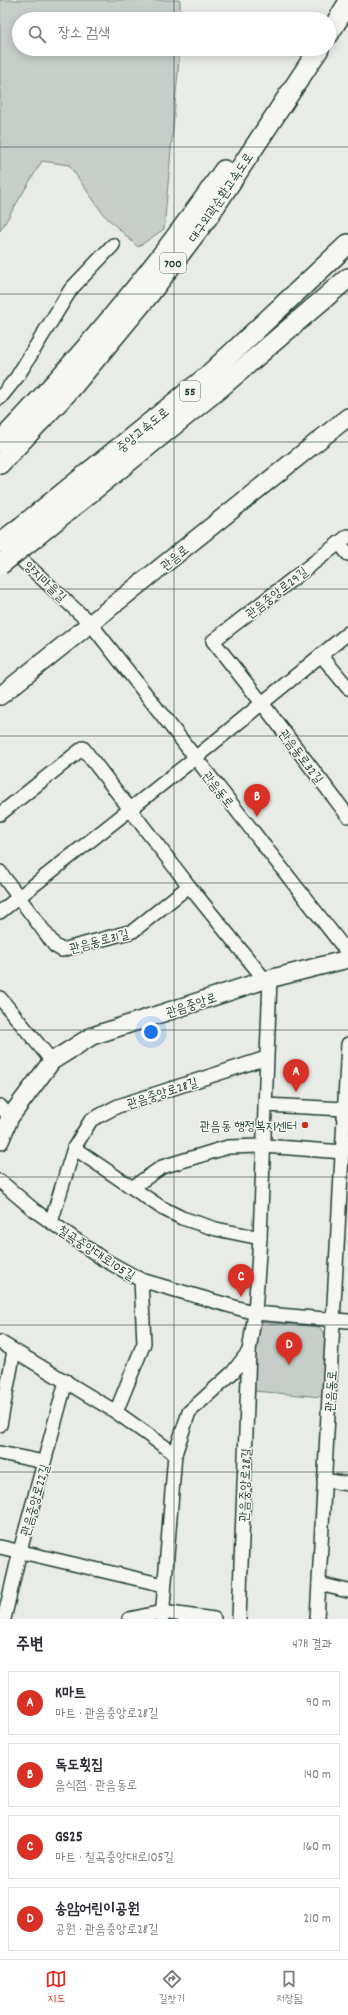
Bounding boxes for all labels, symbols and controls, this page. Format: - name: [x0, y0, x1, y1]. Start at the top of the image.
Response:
- search box: [12, 12, 336, 56]
- icon: search: [26, 23, 48, 45]
- text: 장소 검색: [58, 23, 110, 45]
- street label: 대구외곽순환고속도로: [185, 150, 259, 247]
- road number: 700: [160, 253, 186, 273]
- road number: 55: [180, 381, 200, 401]
- street label: 중앙고속도로: [113, 404, 174, 458]
- street label: 관음로: [157, 542, 194, 576]
- street label: 양지마을길: [19, 558, 70, 608]
- street label: 관음중앙로29길: [242, 564, 313, 624]
- street label: 관음동로32길: [273, 726, 327, 789]
- street label: 관음동로: [197, 768, 237, 813]
- pin: B: [244, 784, 270, 817]
- street label: 관음동로31길: [68, 925, 132, 959]
- street label: 관음중앙로: [164, 989, 220, 1023]
- your location: [141, 1022, 161, 1042]
- pin: A: [283, 1059, 309, 1092]
- street label: 관음중앙로28길: [125, 1074, 201, 1115]
- place label: 관음동 행정복지센터: [200, 1118, 297, 1137]
- marker: 관음동 행정복지센터: [300, 1120, 310, 1130]
- street label: 칠곡중앙대로105길: [53, 1222, 138, 1286]
- pin: C: [228, 1264, 254, 1297]
- pin: D: [276, 1332, 302, 1365]
- street label: 관음동로: [322, 1370, 343, 1413]
- street label: 관음중앙로28길: [236, 1448, 257, 1522]
- street label: 관음중앙로22길: [17, 1462, 56, 1539]
- text: 주변: [16, 1634, 43, 1658]
- text: 4개 결과: [292, 1636, 332, 1655]
- text: K마트: [55, 1683, 86, 1705]
- text: A: [26, 1694, 34, 1713]
- text: 90 m: [306, 1694, 331, 1713]
- text: 마트 · 관음중앙로28길: [55, 1705, 159, 1724]
- text: 독도횟집: [55, 1755, 103, 1777]
- text: B: [27, 1766, 33, 1785]
- text: 140 m: [304, 1766, 331, 1785]
- text: 음식점 · 관음동로: [55, 1777, 137, 1796]
- text: GS25: [55, 1827, 83, 1849]
- text: C: [27, 1838, 33, 1857]
- text: 160 m: [303, 1838, 331, 1857]
- text: 마트 · 칠곡중앙대로105길: [55, 1849, 174, 1868]
- text: 송암어린이공원: [55, 1899, 140, 1921]
- text: D: [27, 1910, 33, 1929]
- text: 210 m: [303, 1910, 331, 1929]
- text: 공원 · 관음중앙로28길: [55, 1921, 159, 1940]
- tab: 지도: [45, 1968, 67, 2008]
- tab: 길찾기: [158, 1968, 185, 2008]
- tab: 저장됨: [276, 1968, 303, 2008]

